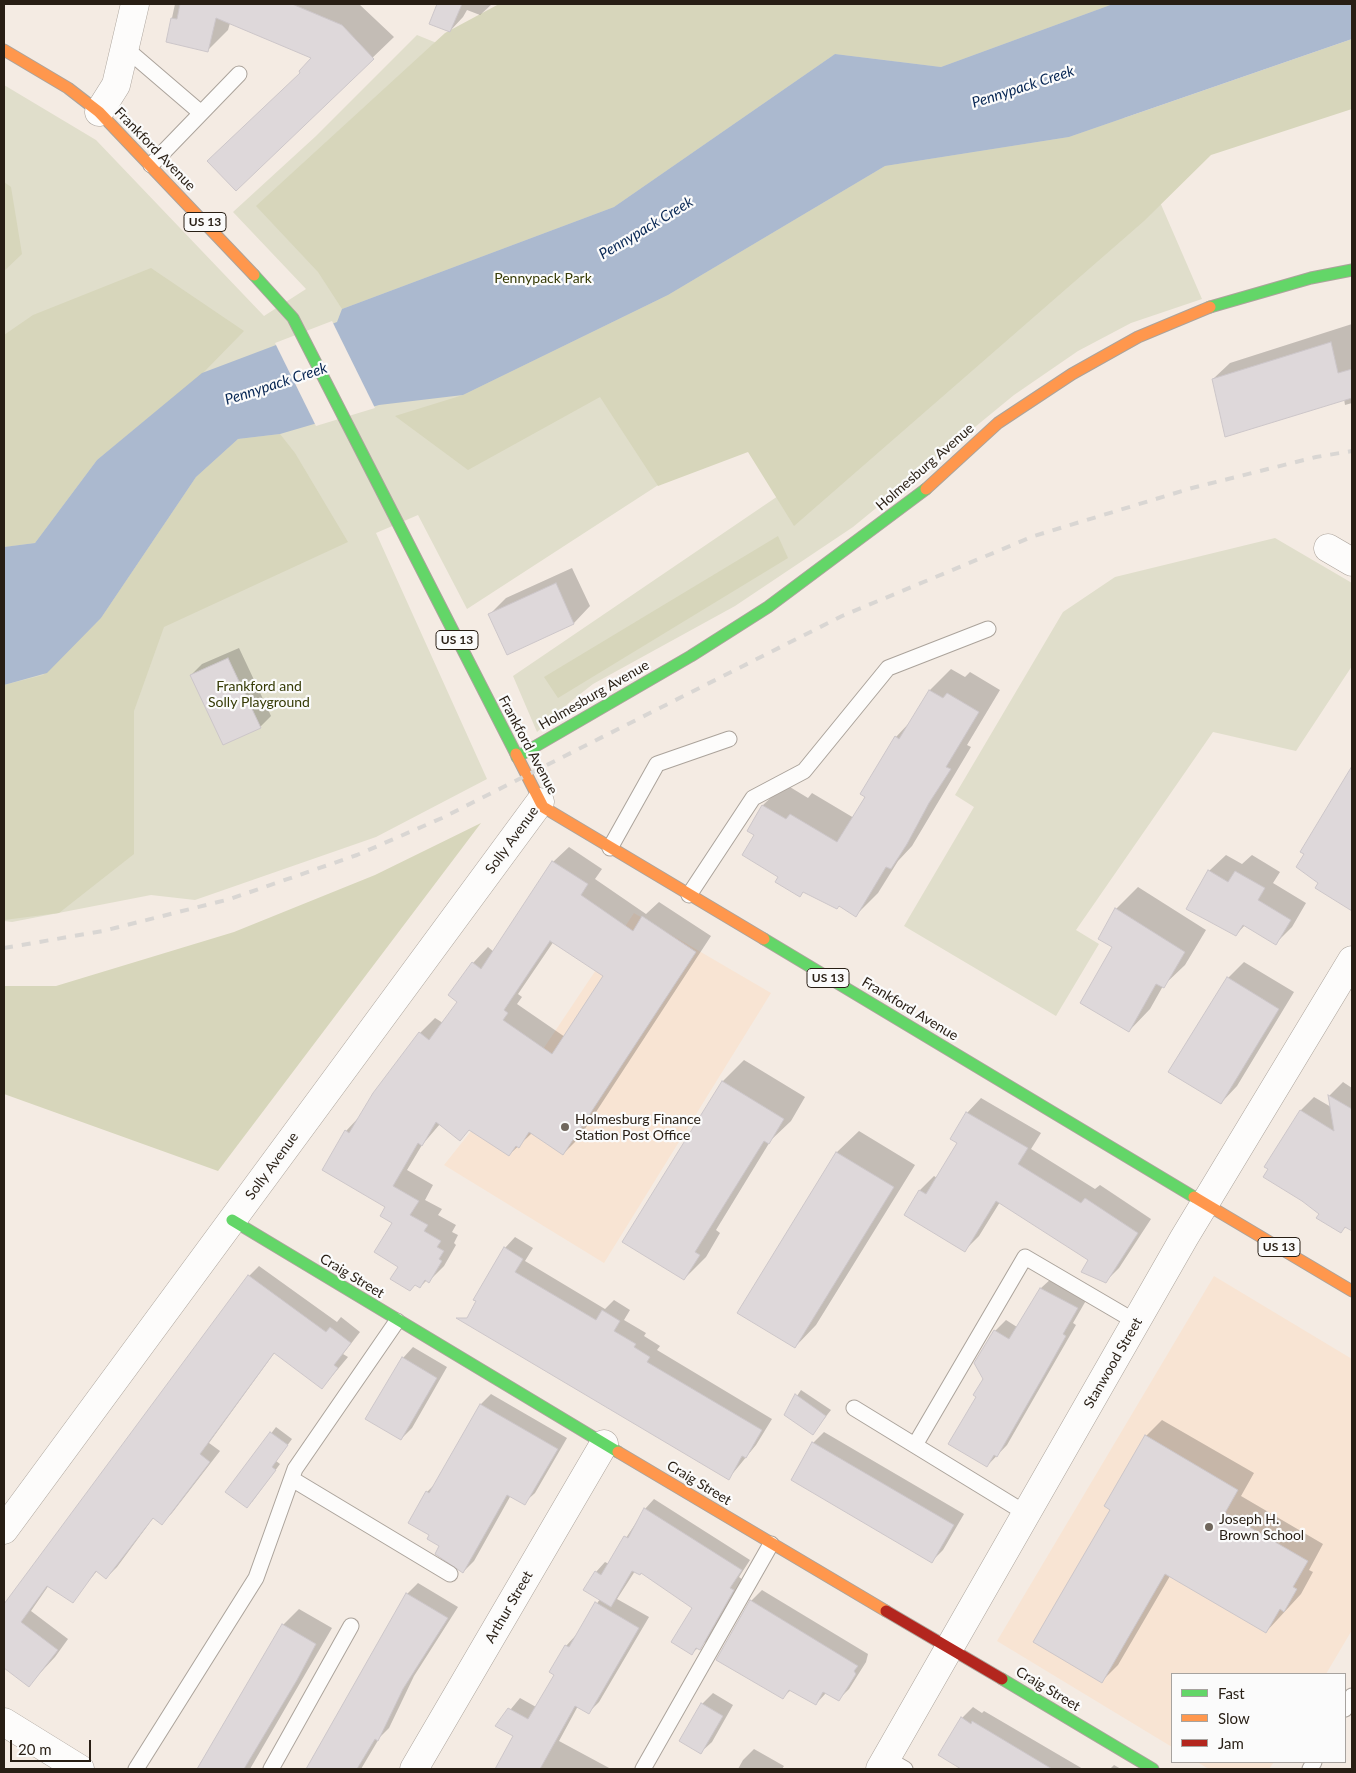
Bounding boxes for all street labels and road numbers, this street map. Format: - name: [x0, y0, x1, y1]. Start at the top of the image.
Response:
- street label: Frankford Avenue: [111, 104, 199, 194]
- road number: US 13: [184, 212, 226, 232]
- street label: Holmesburg Avenue: [873, 420, 977, 514]
- road number: US 13: [436, 630, 478, 650]
- street label: Holmesburg Avenue: [536, 657, 652, 733]
- street label: Frankford Avenue: [495, 693, 561, 797]
- street label: Solly Avenue: [482, 803, 542, 877]
- road number: US 13: [807, 968, 849, 988]
- street label: Frankford Avenue: [859, 974, 961, 1044]
- street label: Solly Avenue: [242, 1129, 302, 1203]
- road number: US 13: [1258, 1238, 1300, 1256]
- street label: Craig Street: [317, 1250, 387, 1302]
- street label: Stanwood Street: [1080, 1315, 1146, 1411]
- street label: Craig Street: [664, 1457, 734, 1509]
- street label: Arthur Street: [482, 1568, 536, 1646]
- street label: Craig Street: [1013, 1663, 1083, 1715]

